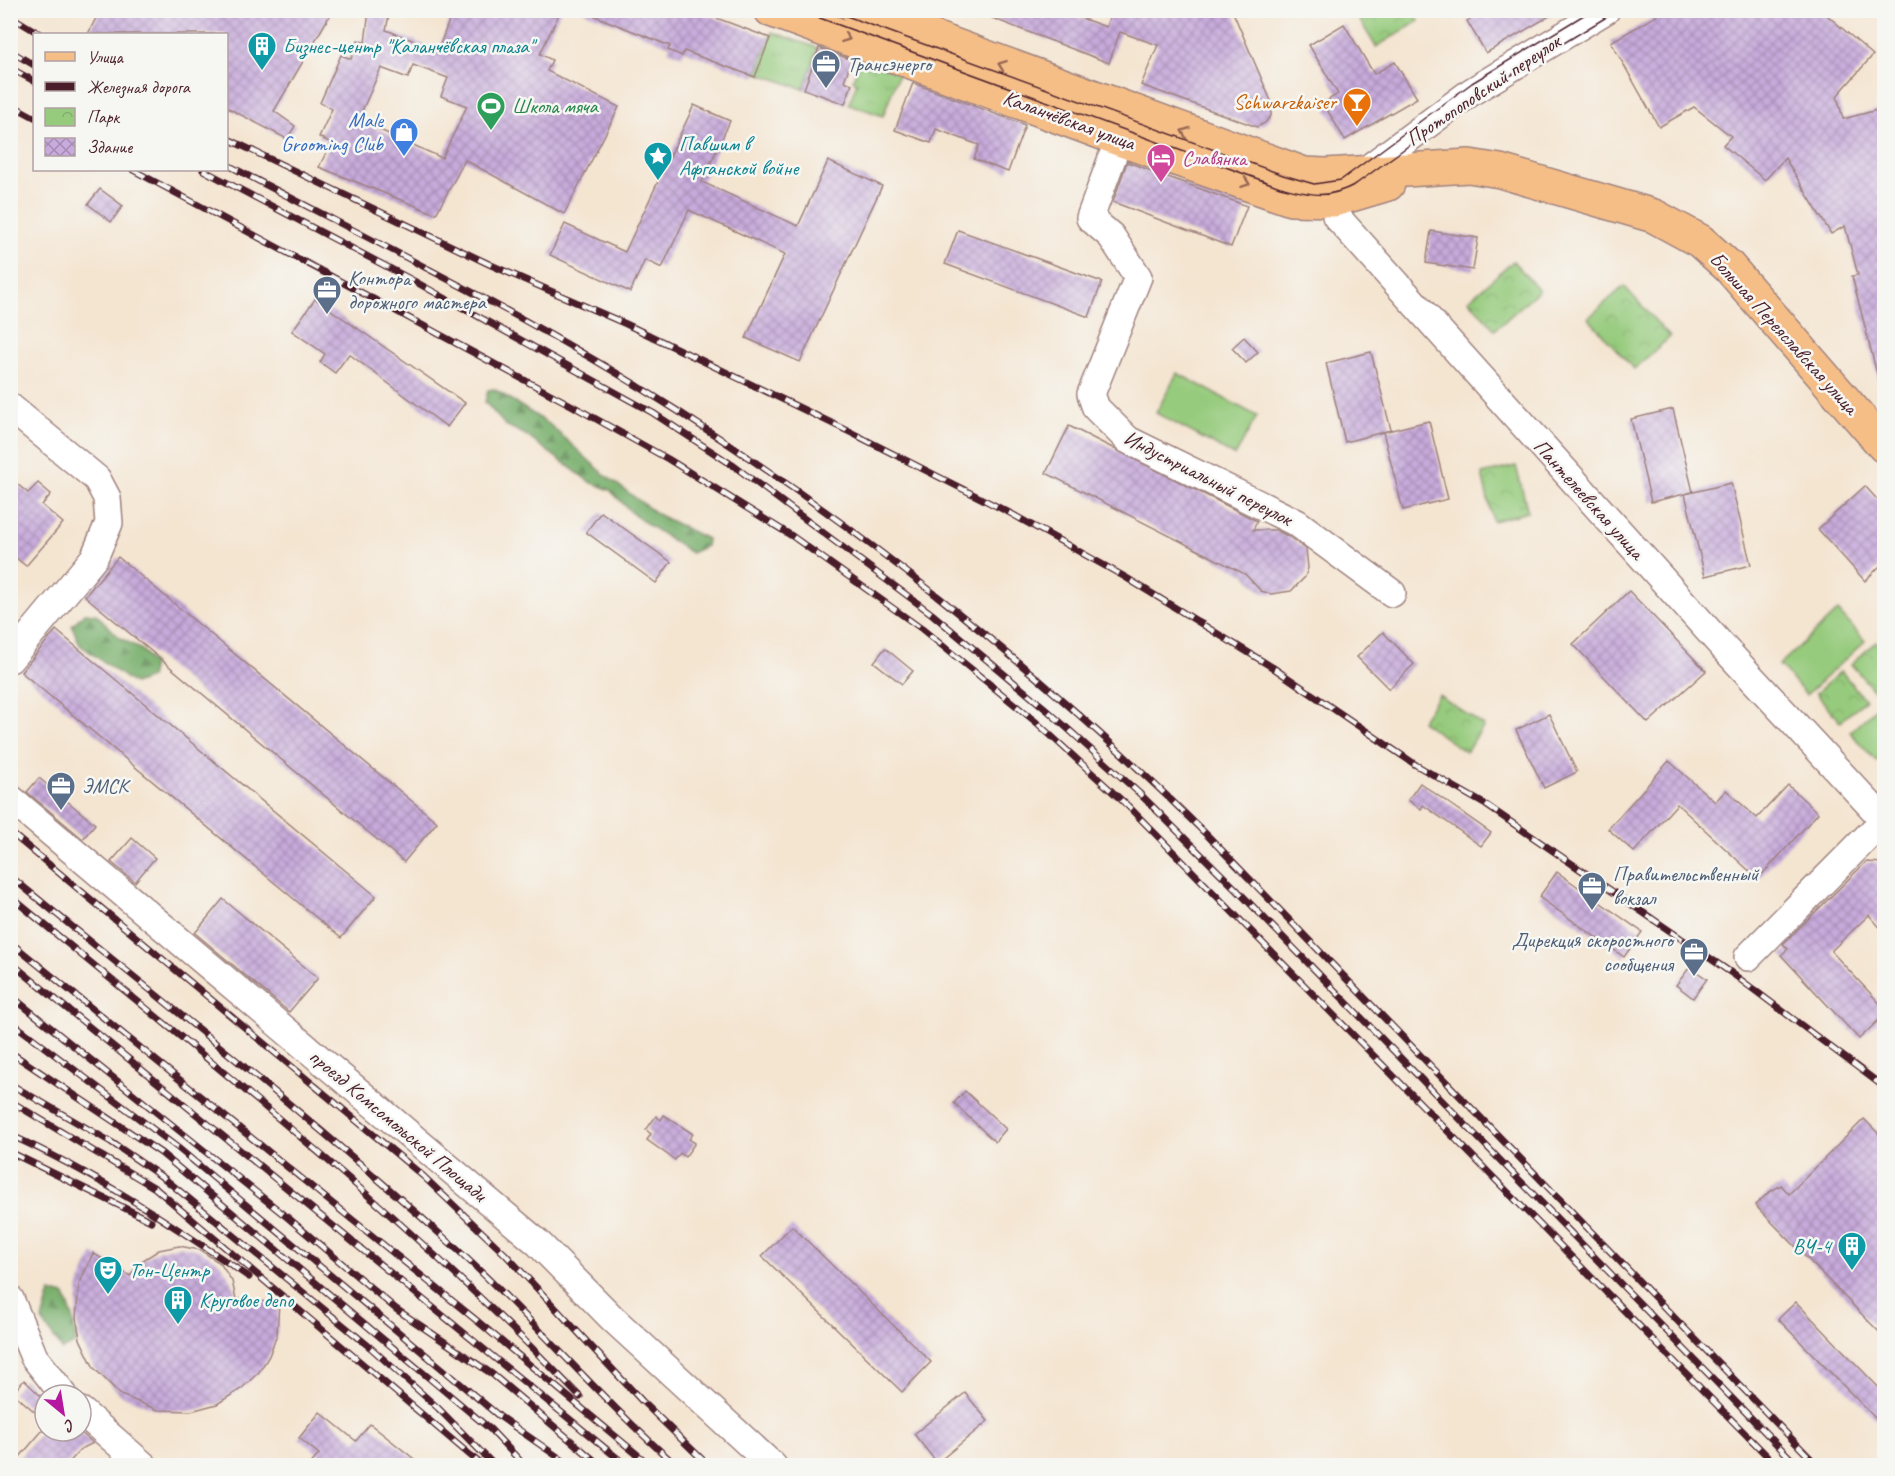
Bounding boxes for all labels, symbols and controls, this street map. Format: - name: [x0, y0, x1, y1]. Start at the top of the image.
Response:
- street label: Протопоповский переулок: [1401, 27, 1567, 151]
- building icon: Бизнес-центр "Каланчёвская плаза": [246, 30, 278, 72]
- one-way arrow: [840, 31, 850, 44]
- legend: [33, 33, 228, 171]
- place label: Бизнес-центр "Каланчёвская плаза": [283, 33, 537, 60]
- text: Улица: [87, 46, 124, 68]
- office icon: Трансэнерго: [810, 48, 842, 90]
- place label: Трансэнерго: [847, 51, 934, 77]
- one-way arrow: [997, 60, 1008, 72]
- text: Железная дорога: [87, 76, 191, 99]
- street label: Каланчёвская улица: [1000, 84, 1140, 156]
- bar icon: Schwarzkaiser: [1341, 86, 1373, 128]
- place label: Schwarzkaiser: [1233, 89, 1337, 115]
- sports icon: Школа мяча: [475, 90, 507, 132]
- place label: Школа мяча: [512, 93, 600, 119]
- text: Парк: [87, 106, 121, 128]
- place label: Male Grooming Club: [281, 107, 385, 157]
- shop icon: Male Grooming Club: [388, 116, 420, 158]
- one-way arrow: [1180, 126, 1191, 139]
- place label: Павшим в Афганской войне: [679, 131, 800, 181]
- text: Здание: [87, 136, 133, 158]
- place icon: Павшим в Афганской войне: [642, 140, 674, 182]
- hotel icon: Славянка: [1145, 142, 1177, 184]
- place label: Славянка: [1182, 145, 1249, 171]
- one-way arrow: [1240, 176, 1251, 189]
- street label: Большая Переяславская улица: [1704, 246, 1866, 422]
- place label: Контора дорожного мастера: [348, 265, 488, 315]
- office icon: Контора дорожного мастера: [311, 274, 343, 316]
- street label: Индустриальный переулок: [1120, 424, 1298, 533]
- street label: Пантелеевская улица: [1528, 433, 1651, 566]
- office icon: ЭМСК: [45, 770, 77, 812]
- place label: ЭМСК: [82, 773, 131, 799]
- place label: Правительственный вокзал: [1613, 861, 1760, 911]
- office icon: Правительственный вокзал: [1576, 870, 1608, 912]
- place label: Дирекция скоростного сообщения: [1512, 927, 1676, 977]
- office icon: Дирекция скоростного сообщения: [1678, 936, 1710, 978]
- street label: проезд Комсомольской Площади: [304, 1043, 494, 1208]
- building icon: ВЧ-4: [1836, 1230, 1868, 1272]
- place label: ВЧ-4: [1793, 1233, 1834, 1259]
- theatre icon: Тон-Центр: [92, 1254, 124, 1296]
- place label: Тон-Центр: [129, 1257, 211, 1283]
- building icon: Круговое депо: [162, 1284, 194, 1326]
- place label: Круговое депо: [199, 1287, 295, 1313]
- north arrow: [33, 1383, 93, 1443]
- text: С: [60, 1414, 78, 1437]

